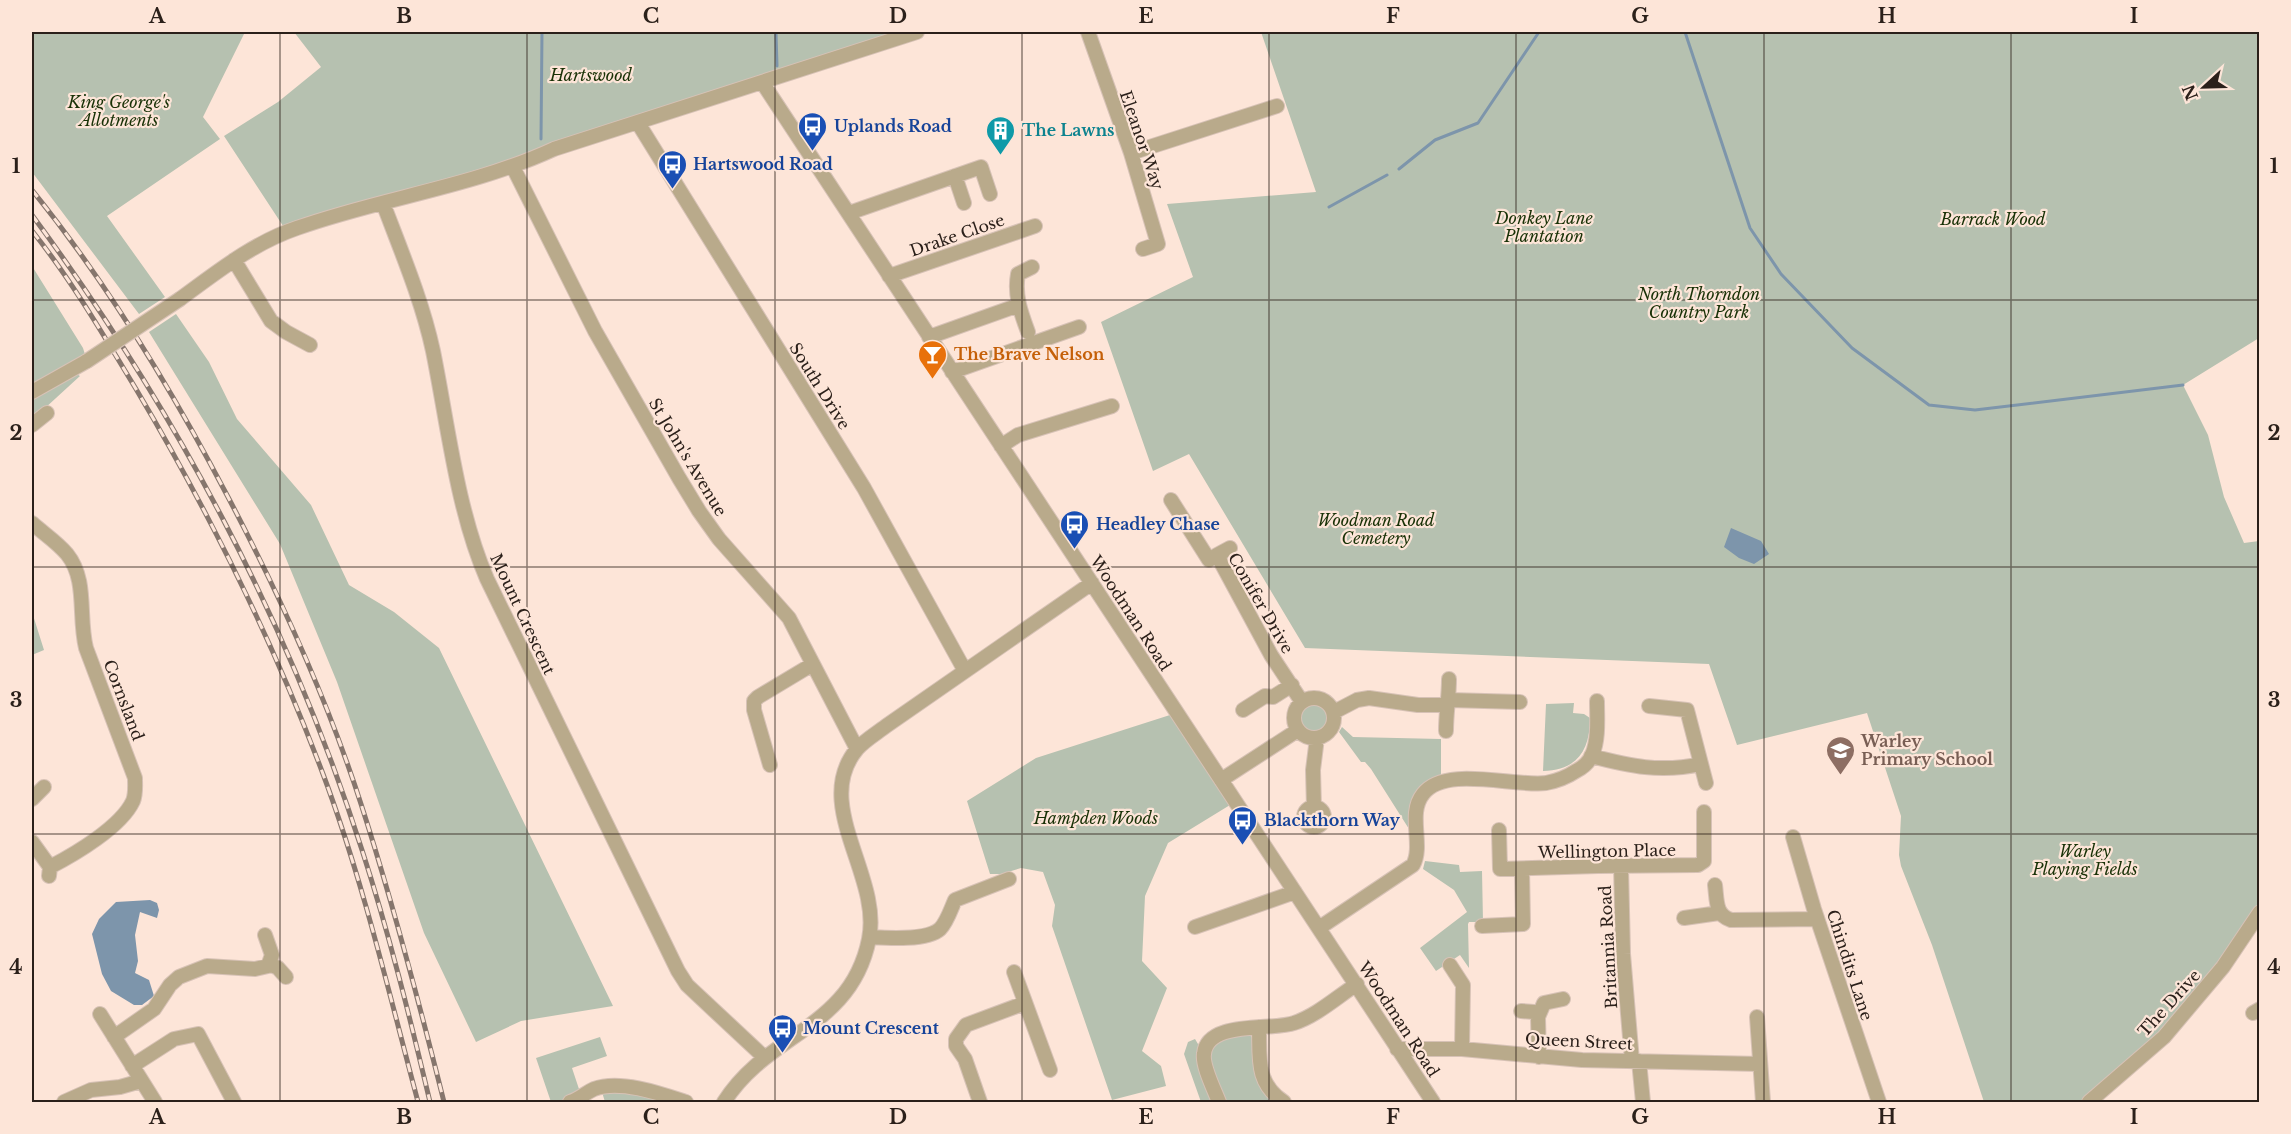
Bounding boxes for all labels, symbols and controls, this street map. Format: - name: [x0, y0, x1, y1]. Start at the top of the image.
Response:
- text: A: [148, 4, 166, 28]
- text: B: [396, 4, 412, 28]
- text: C: [643, 4, 659, 28]
- text: D: [889, 4, 907, 28]
- text: E: [1138, 4, 1154, 28]
- text: F: [1386, 4, 1400, 28]
- text: G: [1631, 4, 1649, 28]
- text: H: [1878, 4, 1897, 28]
- text: I: [2130, 4, 2138, 28]
- north arrow: [2174, 57, 2234, 117]
- park label: Hartswood: [549, 65, 633, 85]
- text: N: [2178, 82, 2202, 103]
- street label: Eleanor Way: [1116, 88, 1169, 193]
- park label: King George's Allotments: [67, 92, 170, 130]
- bus stop icon: Uplands Road: [797, 110, 829, 152]
- building icon: The Lawns: [985, 114, 1017, 156]
- place label: Uplands Road: [834, 116, 952, 136]
- place label: The Lawns: [1022, 120, 1115, 140]
- bus stop icon: Hartswood Road: [656, 148, 688, 190]
- text: 1: [12, 154, 21, 178]
- place label: Hartswood Road: [693, 154, 833, 174]
- text: 1: [2270, 154, 2279, 178]
- park label: Donkey Lane Plantation: [1494, 208, 1593, 246]
- street label: Drake Close: [907, 209, 1007, 261]
- park label: Barrack Wood: [1939, 209, 2046, 229]
- park label: North Thorndon Country Park: [1637, 284, 1760, 322]
- bar icon: The Brave Nelson: [917, 338, 949, 380]
- street label: South Drive: [785, 339, 855, 433]
- place label: The Brave Nelson: [954, 344, 1105, 364]
- street label: St John's Avenue: [645, 394, 731, 520]
- text: 2: [9, 421, 23, 445]
- text: 2: [2267, 421, 2281, 445]
- bus stop icon: Headley Chase: [1059, 508, 1091, 550]
- park label: Woodman Road Cemetery: [1317, 510, 1435, 548]
- place label: Headley Chase: [1096, 514, 1220, 534]
- street label: Conifer Drive: [1224, 549, 1298, 657]
- street label: Mount Crescent: [486, 550, 560, 678]
- street label: Woodman Road: [1086, 551, 1176, 675]
- street label: Cornsland: [99, 657, 149, 743]
- text: 3: [10, 688, 22, 712]
- text: 3: [2268, 688, 2280, 712]
- place label: Warley Primary School: [1860, 731, 1993, 769]
- school or university icon: Warley Primary School: [1824, 734, 1856, 776]
- bus stop icon: Blackthorn Way: [1227, 804, 1259, 846]
- park label: Hampden Woods: [1033, 808, 1158, 828]
- place label: Blackthorn Way: [1264, 810, 1401, 830]
- street label: Wellington Place: [1537, 840, 1676, 862]
- park label: Warley Playing Fields: [2031, 841, 2138, 879]
- street label: Britannia Road: [1595, 885, 1621, 1009]
- street label: Chindits Lane: [1823, 907, 1877, 1023]
- text: 4: [9, 955, 23, 979]
- text: 4: [2267, 955, 2281, 979]
- street label: Woodman Road: [1354, 957, 1444, 1081]
- street label: The Drive: [2134, 965, 2204, 1041]
- bus stop icon: Mount Crescent: [766, 1012, 798, 1054]
- place label: Mount Crescent: [803, 1018, 940, 1038]
- street label: Queen Street: [1525, 1028, 1633, 1054]
- text: A: [148, 1105, 166, 1129]
- text: B: [396, 1105, 412, 1129]
- text: C: [643, 1105, 659, 1129]
- text: D: [889, 1105, 907, 1129]
- text: E: [1138, 1105, 1154, 1129]
- text: F: [1386, 1105, 1400, 1129]
- text: G: [1631, 1105, 1649, 1129]
- text: H: [1878, 1105, 1897, 1129]
- text: I: [2130, 1105, 2138, 1129]

